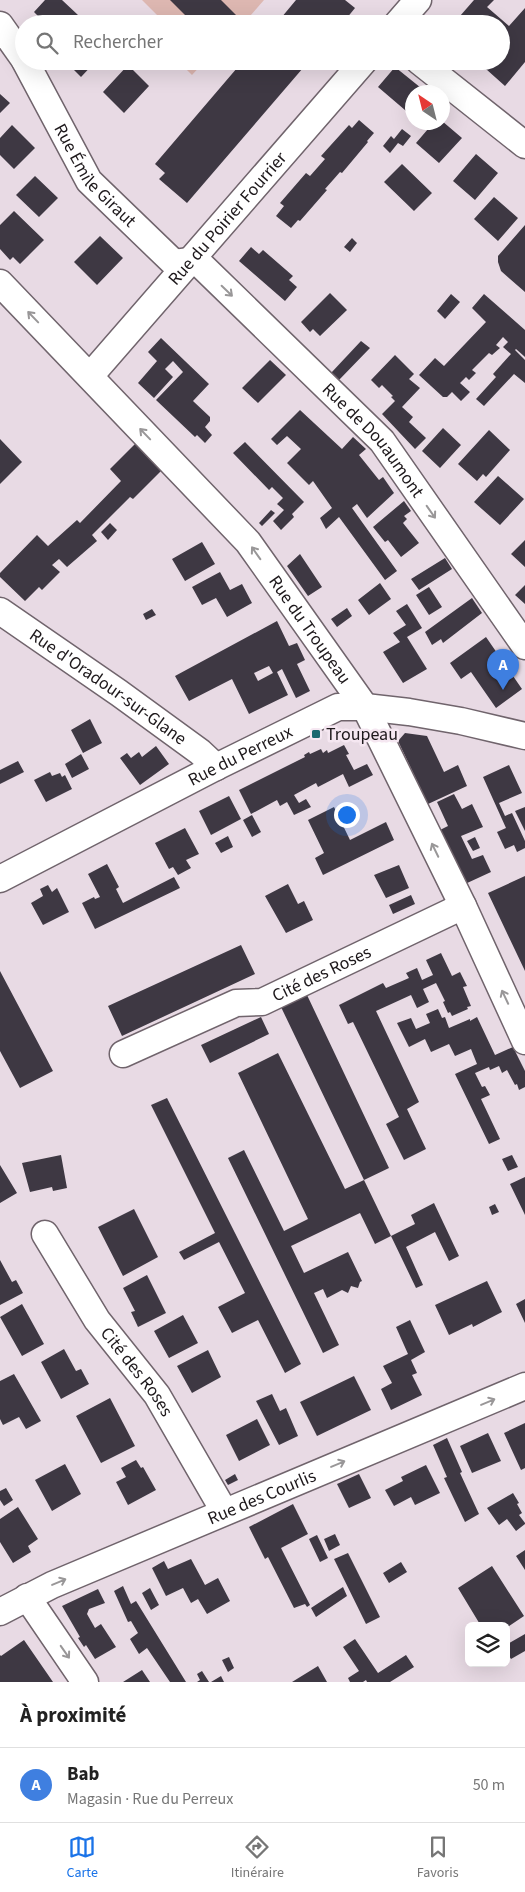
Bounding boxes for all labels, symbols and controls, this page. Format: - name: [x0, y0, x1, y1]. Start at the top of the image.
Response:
- search box: [15, 15, 510, 70]
- icon: search: [33, 29, 61, 57]
- text: Rechercher: [73, 29, 163, 56]
- north arrow: [405, 85, 450, 130]
- street label: Rue Émile Giraut: [48, 119, 142, 233]
- street label: Rue du Poirier Fourrier: [162, 145, 293, 291]
- one-way arrow: [221, 285, 233, 297]
- one-way arrow: [27, 311, 39, 323]
- street label: Rue de Douaumont: [317, 377, 430, 502]
- one-way arrow: [139, 428, 151, 441]
- one-way arrow: [426, 505, 436, 519]
- one-way arrow: [251, 546, 261, 560]
- street label: Rue du Troupeau: [263, 570, 357, 689]
- street label: Rue d'Oradour-sur-Glane: [24, 622, 192, 751]
- pin: A: [487, 649, 519, 690]
- street label: Rue du Perreux: [183, 719, 297, 792]
- place label: Troupeau: [326, 722, 398, 747]
- marker: Troupeau: [310, 728, 322, 740]
- your location: [334, 802, 360, 828]
- one-way arrow: [430, 843, 439, 858]
- street label: Cité des Roses: [268, 939, 375, 1008]
- one-way arrow: [499, 990, 509, 1005]
- street label: Cité des Roses: [95, 1322, 179, 1421]
- one-way arrow: [480, 1396, 495, 1406]
- one-way arrow: [330, 1459, 345, 1468]
- street label: Rue des Courlis: [204, 1463, 320, 1531]
- one-way arrow: [51, 1576, 66, 1586]
- map controls: [465, 1622, 510, 1667]
- button: layers: [465, 1622, 510, 1667]
- one-way arrow: [60, 1645, 70, 1659]
- text: À proximité: [20, 1700, 126, 1730]
- text: Bab: [67, 1761, 99, 1788]
- text: A: [31, 1774, 41, 1796]
- text: 50 m: [473, 1774, 505, 1796]
- text: Magasin · Rue du Perreux: [67, 1788, 233, 1810]
- tab: Carte: [66, 1833, 98, 1883]
- tab: Itinéraire: [231, 1833, 284, 1883]
- tab: Favoris: [417, 1833, 459, 1883]

